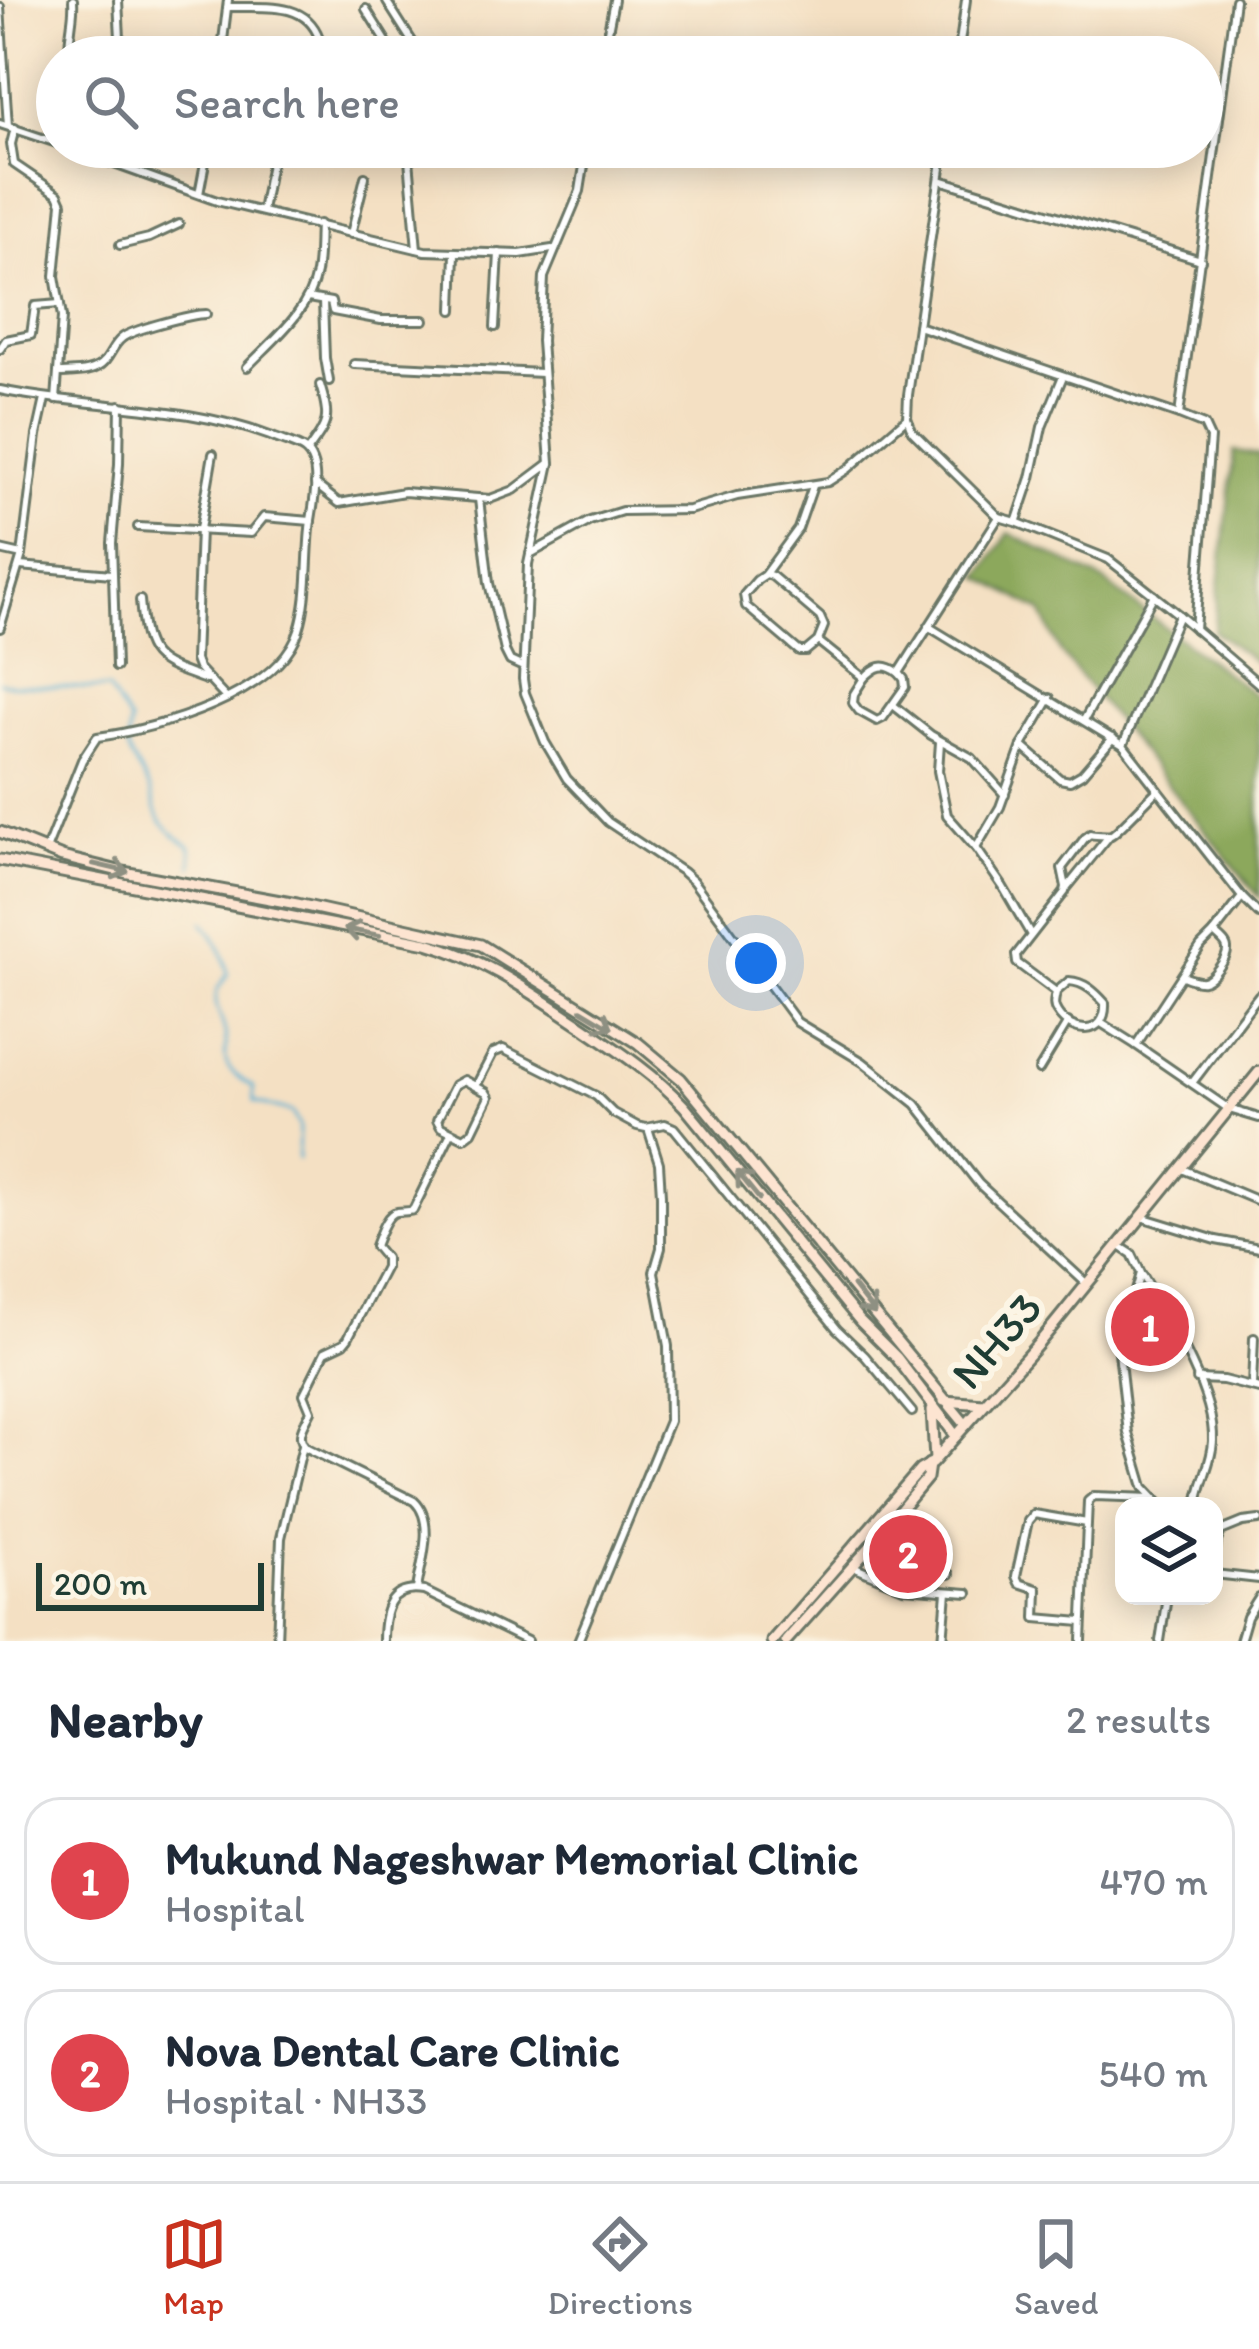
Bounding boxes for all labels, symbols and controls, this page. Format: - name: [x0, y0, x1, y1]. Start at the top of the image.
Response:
- search box: [36, 36, 1223, 168]
- icon: search: [78, 69, 144, 135]
- text: Search here: [174, 75, 400, 129]
- one-way arrow: [91, 858, 129, 881]
- one-way arrow: [344, 920, 383, 942]
- your location: [726, 933, 786, 993]
- one-way arrow: [579, 1007, 614, 1031]
- one-way arrow: [735, 1169, 761, 1201]
- street label: NH33: [939, 1281, 1053, 1399]
- pin: 1: [1111, 1282, 1189, 1372]
- one-way arrow: [850, 1283, 877, 1315]
- map controls: [1115, 1497, 1223, 1605]
- button: layers: [1115, 1497, 1223, 1605]
- pin: 2: [869, 1509, 947, 1599]
- scale bar: [36, 1557, 264, 1610]
- text: 200 m: [54, 1564, 147, 1603]
- text: Nearby: [48, 1689, 203, 1750]
- text: 2 results: [1066, 1696, 1211, 1743]
- text: Mukund Nageshwar Memorial Clinic: [165, 1831, 858, 1885]
- text: 1: [81, 1858, 99, 1905]
- text: 470 m: [1100, 1858, 1208, 1905]
- text: Hospital: [165, 1885, 304, 1932]
- text: Nova Dental Care Clinic: [165, 2023, 619, 2077]
- text: 2: [80, 2050, 100, 2097]
- text: 540 m: [1098, 2050, 1208, 2097]
- text: Hospital · NH33: [165, 2077, 427, 2124]
- tab: Map: [161, 2211, 227, 2322]
- tab: Directions: [548, 2211, 693, 2322]
- tab: Saved: [1014, 2211, 1098, 2322]

